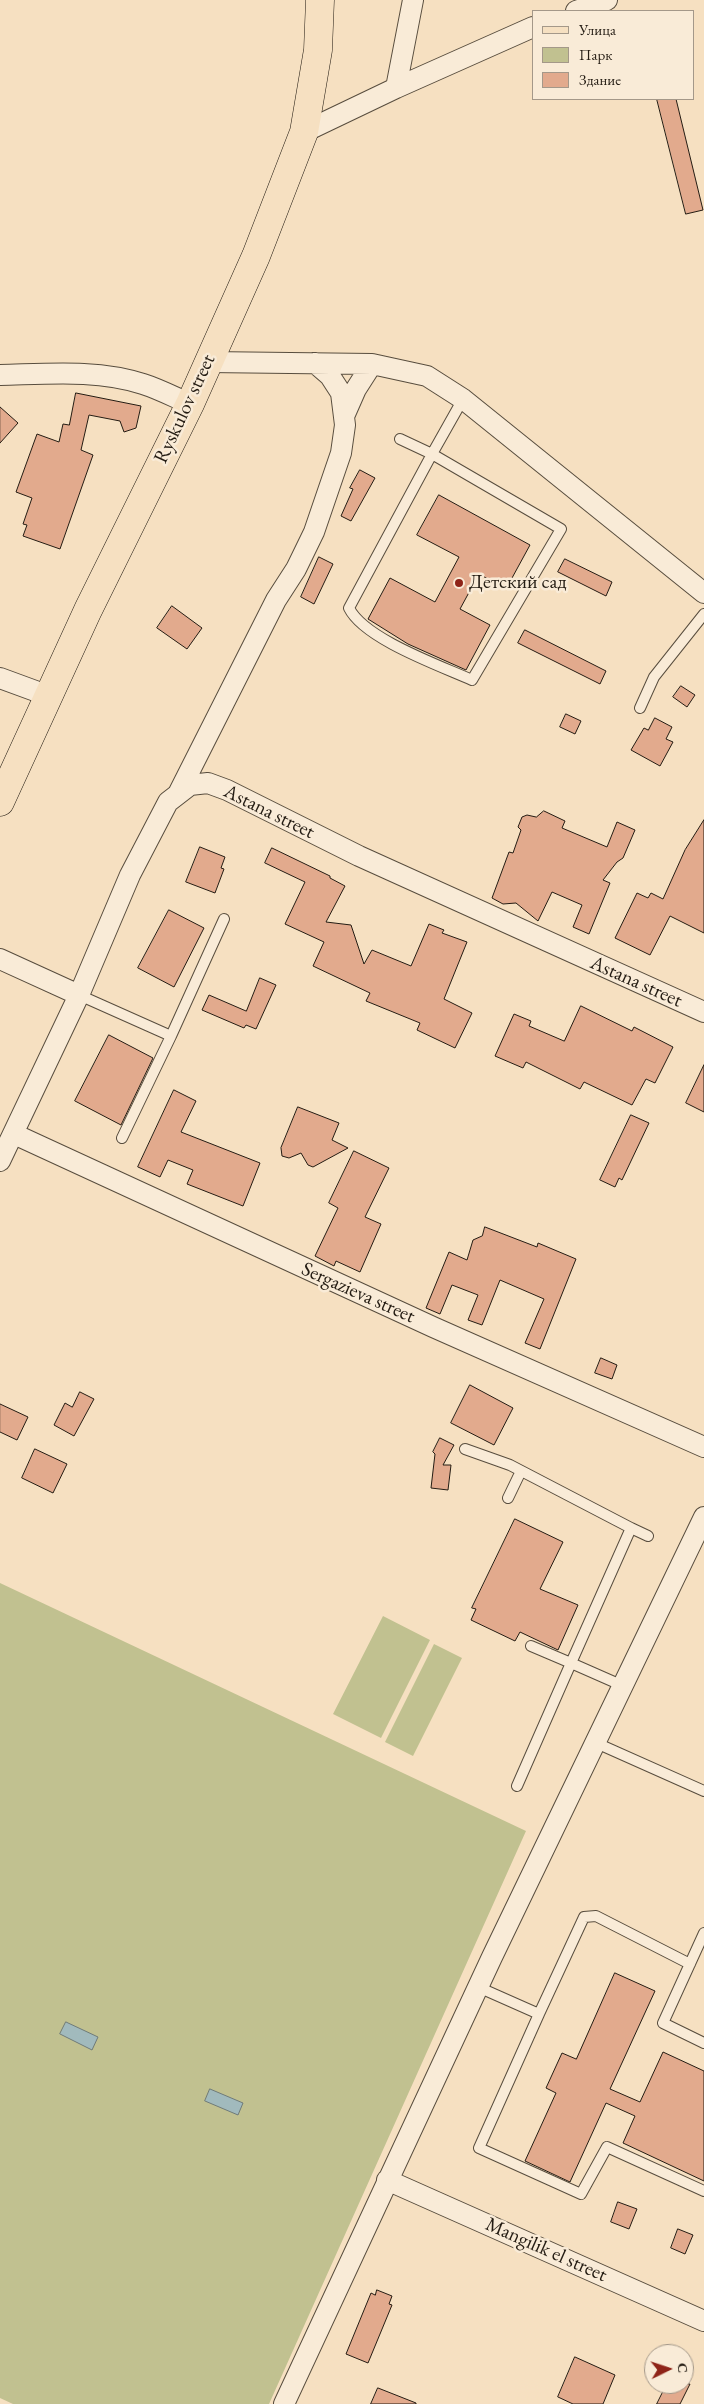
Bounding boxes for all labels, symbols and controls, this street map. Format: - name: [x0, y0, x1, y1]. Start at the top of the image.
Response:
- legend: [532, 10, 694, 100]
- text: Улица: [579, 20, 616, 39]
- text: Парк: [579, 45, 612, 64]
- text: Здание: [579, 70, 621, 89]
- street label: Ryskulov street: [149, 351, 221, 467]
- place label: Детский сад: [469, 571, 567, 595]
- marker: Детский сад: [453, 577, 465, 589]
- street label: Astana street: [220, 780, 318, 844]
- street label: Astana street: [586, 951, 686, 1013]
- street label: Sergazieva street: [297, 1257, 419, 1329]
- street label: Mangilik el street: [481, 2212, 611, 2288]
- north arrow: [644, 2344, 694, 2394]
- text: С: [674, 2362, 692, 2374]

